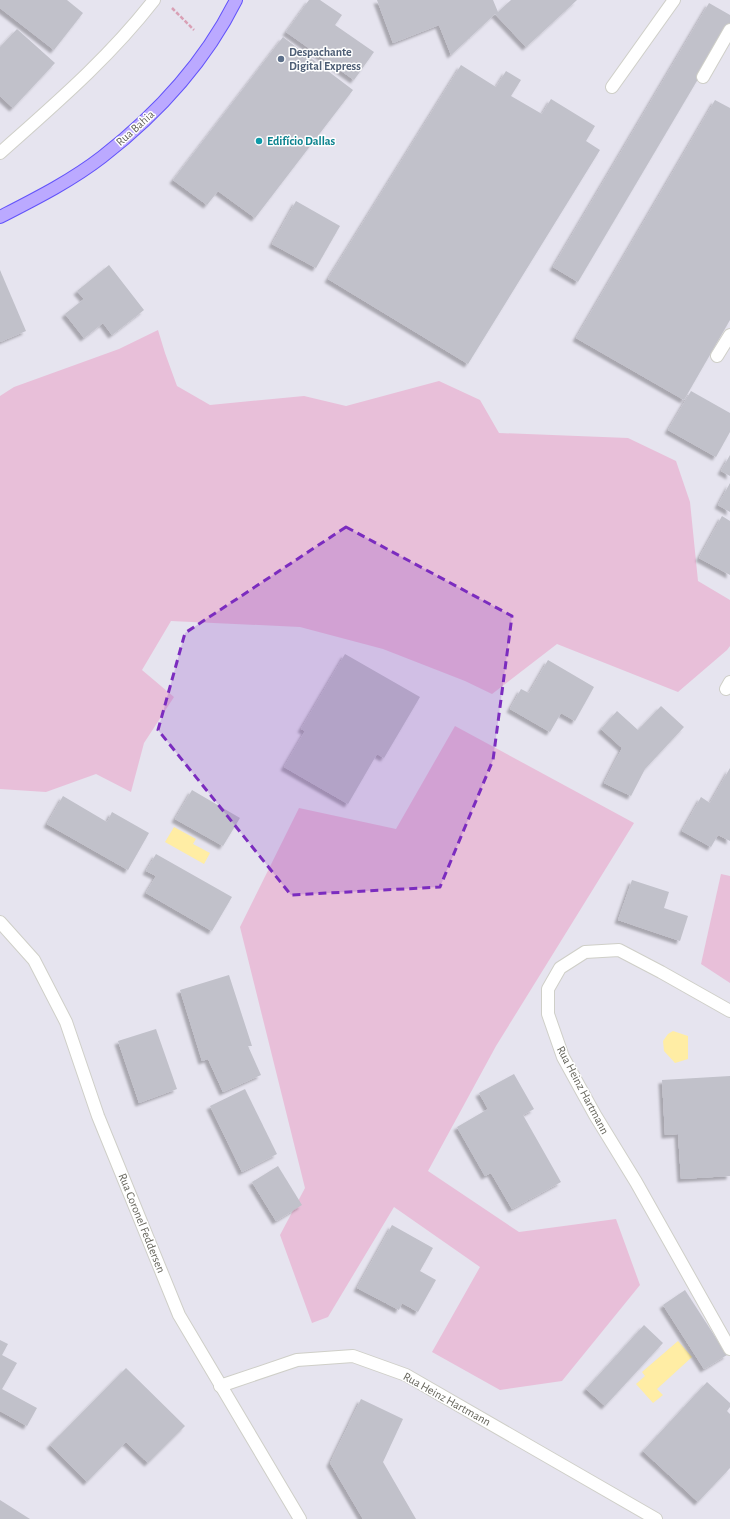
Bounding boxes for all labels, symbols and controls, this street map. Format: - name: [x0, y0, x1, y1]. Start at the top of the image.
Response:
- place label: Despachante Digital Express: [289, 46, 361, 72]
- marker: Despachante Digital Express: [276, 54, 286, 64]
- street label: Rua Bahia: [114, 108, 157, 148]
- place label: Edifício Dallas: [267, 135, 336, 147]
- marker: Edifício Dallas: [254, 136, 264, 146]
- street label: Rua Heinz Hartmann: [555, 1044, 611, 1136]
- street label: Rua Coronel Feddersen: [116, 1171, 168, 1275]
- street label: Rua Heinz Hartmann: [401, 1370, 493, 1428]

